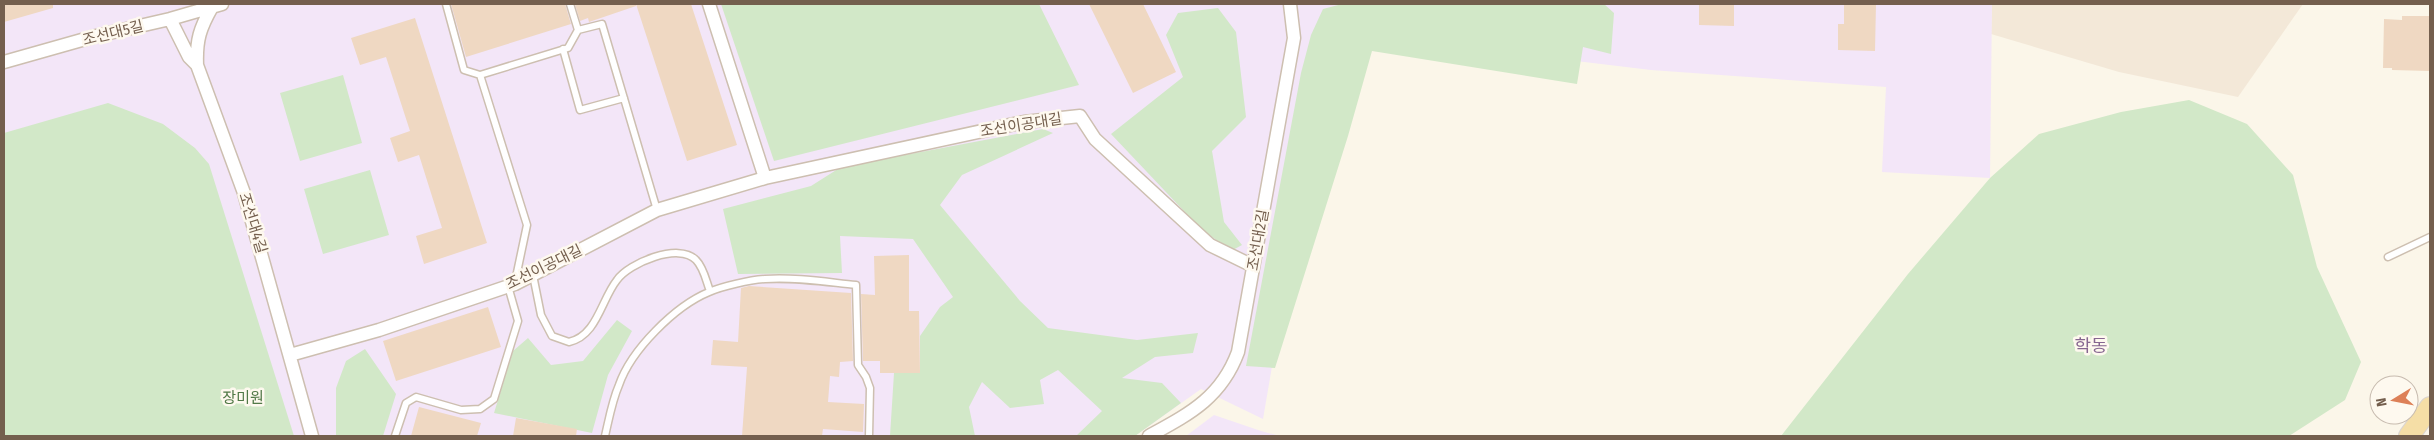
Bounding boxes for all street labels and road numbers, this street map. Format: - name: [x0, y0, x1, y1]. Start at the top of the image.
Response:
- street label: 조선대5길: [81, 17, 145, 49]
- street label: 조선이공대길: [979, 110, 1063, 140]
- street label: 조선대4길: [235, 190, 271, 256]
- street label: 조선대2길: [1244, 208, 1272, 272]
- street label: 조선이공대길: [503, 241, 585, 293]

